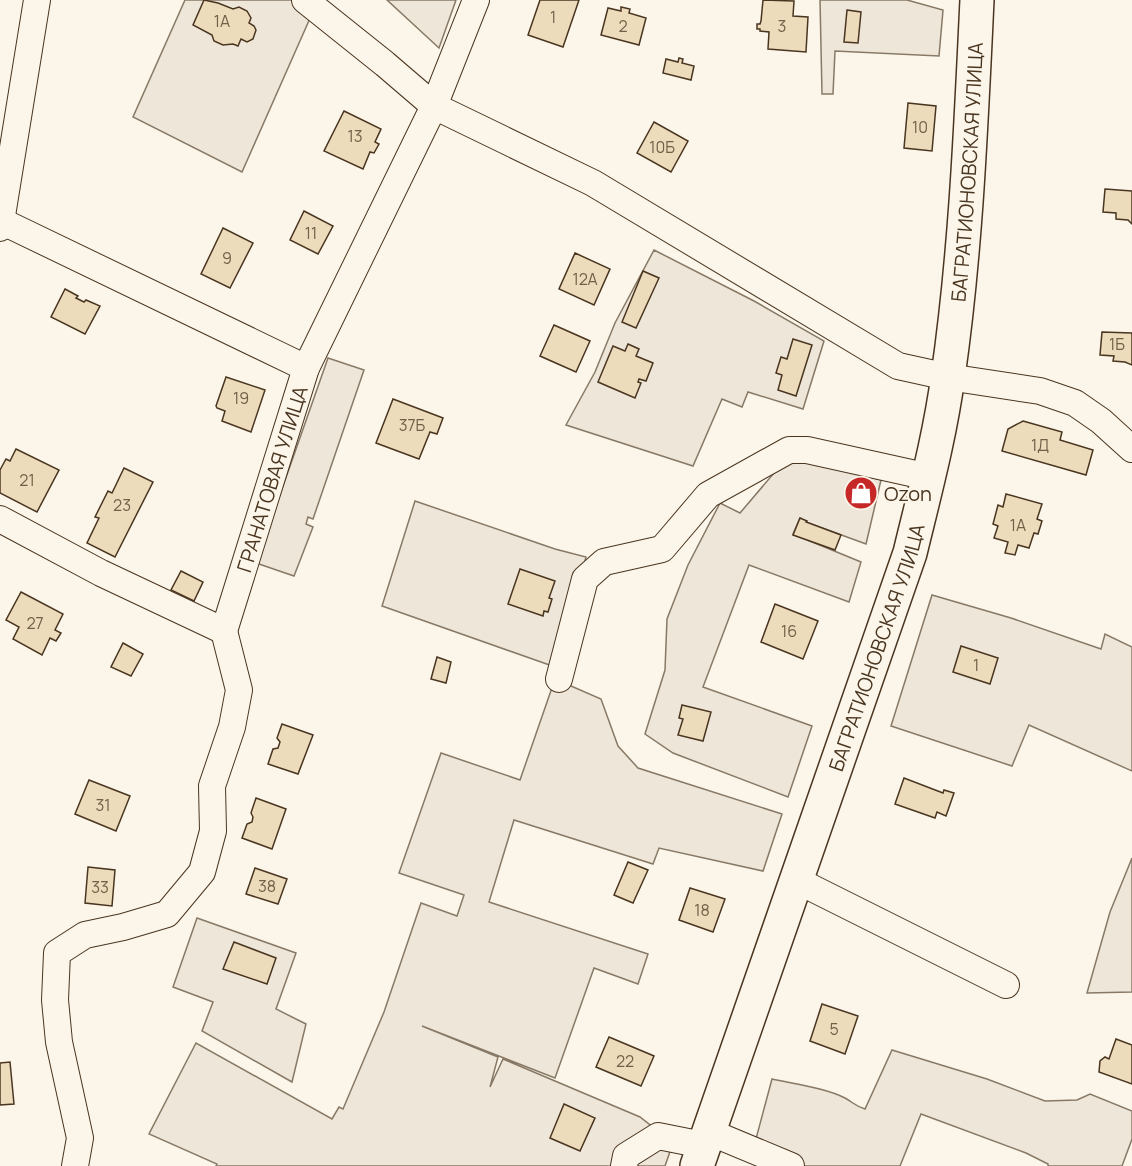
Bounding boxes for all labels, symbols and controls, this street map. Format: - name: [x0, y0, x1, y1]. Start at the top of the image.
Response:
- house number: 1: [550, 6, 556, 28]
- house number: 1А: [214, 10, 230, 32]
- house number: 2: [618, 15, 628, 37]
- house number: 3: [778, 15, 786, 37]
- street label: БАГРАТИОНОВСКАЯ УЛИЦА: [944, 41, 988, 303]
- house number: 10: [912, 116, 928, 138]
- house number: 13: [347, 125, 363, 147]
- house number: 10Б: [649, 136, 675, 158]
- house number: 11: [305, 222, 317, 244]
- house number: 9: [222, 247, 232, 269]
- house number: 12А: [572, 268, 598, 290]
- house number: 1Б: [1109, 333, 1125, 355]
- street label: ГРАНАТОВАЯ УЛИЦА: [230, 382, 313, 575]
- house number: 19: [233, 387, 249, 409]
- house number: 37Б: [399, 414, 426, 436]
- house number: 1Д: [1031, 434, 1049, 456]
- house number: 21: [19, 469, 35, 491]
- shop icon: Ozon: [843, 475, 879, 511]
- place label: Ozon: [884, 480, 932, 507]
- house number: 23: [113, 494, 131, 516]
- house number: 1А: [1010, 514, 1026, 536]
- street label: БАГРАТИОНОВСКАЯ УЛИЦА: [822, 520, 930, 775]
- house number: 27: [26, 612, 44, 634]
- house number: 16: [781, 620, 797, 642]
- house number: 1: [973, 654, 979, 676]
- house number: 31: [95, 794, 111, 816]
- house number: 38: [258, 875, 276, 897]
- house number: 33: [91, 876, 109, 898]
- house number: 18: [694, 899, 710, 921]
- house number: 5: [829, 1018, 839, 1040]
- house number: 22: [616, 1050, 634, 1072]

